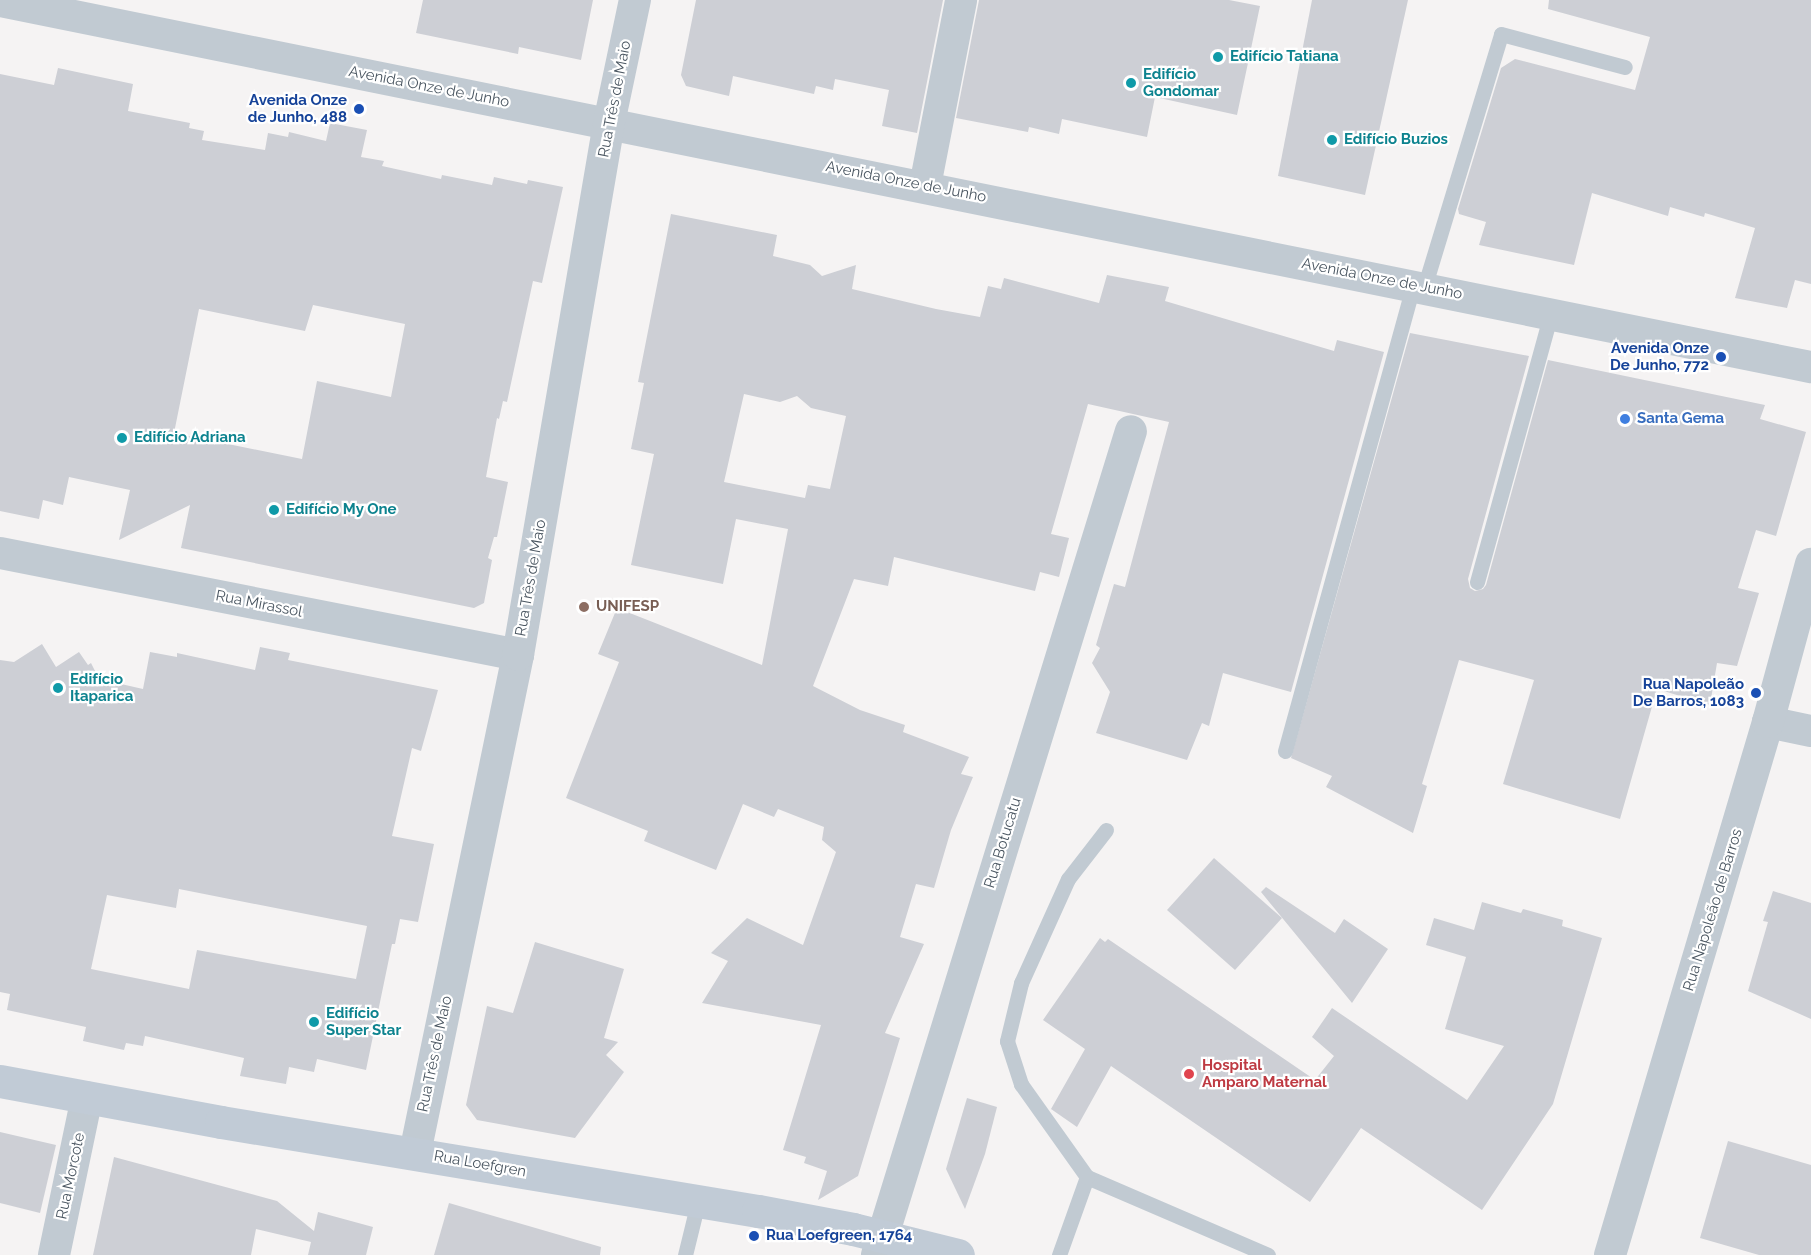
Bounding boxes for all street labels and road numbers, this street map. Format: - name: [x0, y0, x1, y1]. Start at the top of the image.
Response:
- street label: Rua Três de Maio: [595, 39, 635, 159]
- street label: Avenida Onze de Junho: [347, 63, 511, 111]
- street label: Avenida Onze de Junho: [824, 158, 988, 206]
- street label: Avenida Onze de Junho: [1300, 255, 1464, 303]
- street label: Rua Três de Maio: [512, 518, 550, 638]
- street label: Rua Mirassol: [214, 587, 304, 621]
- street label: Rua Botucatu: [981, 796, 1025, 890]
- street label: Rua Napoleão de Barros: [1680, 827, 1746, 993]
- street label: Rua Três de Maio: [414, 994, 456, 1114]
- street label: Rua Morcote: [53, 1131, 89, 1221]
- street label: Rua Loefgren: [432, 1147, 528, 1181]

